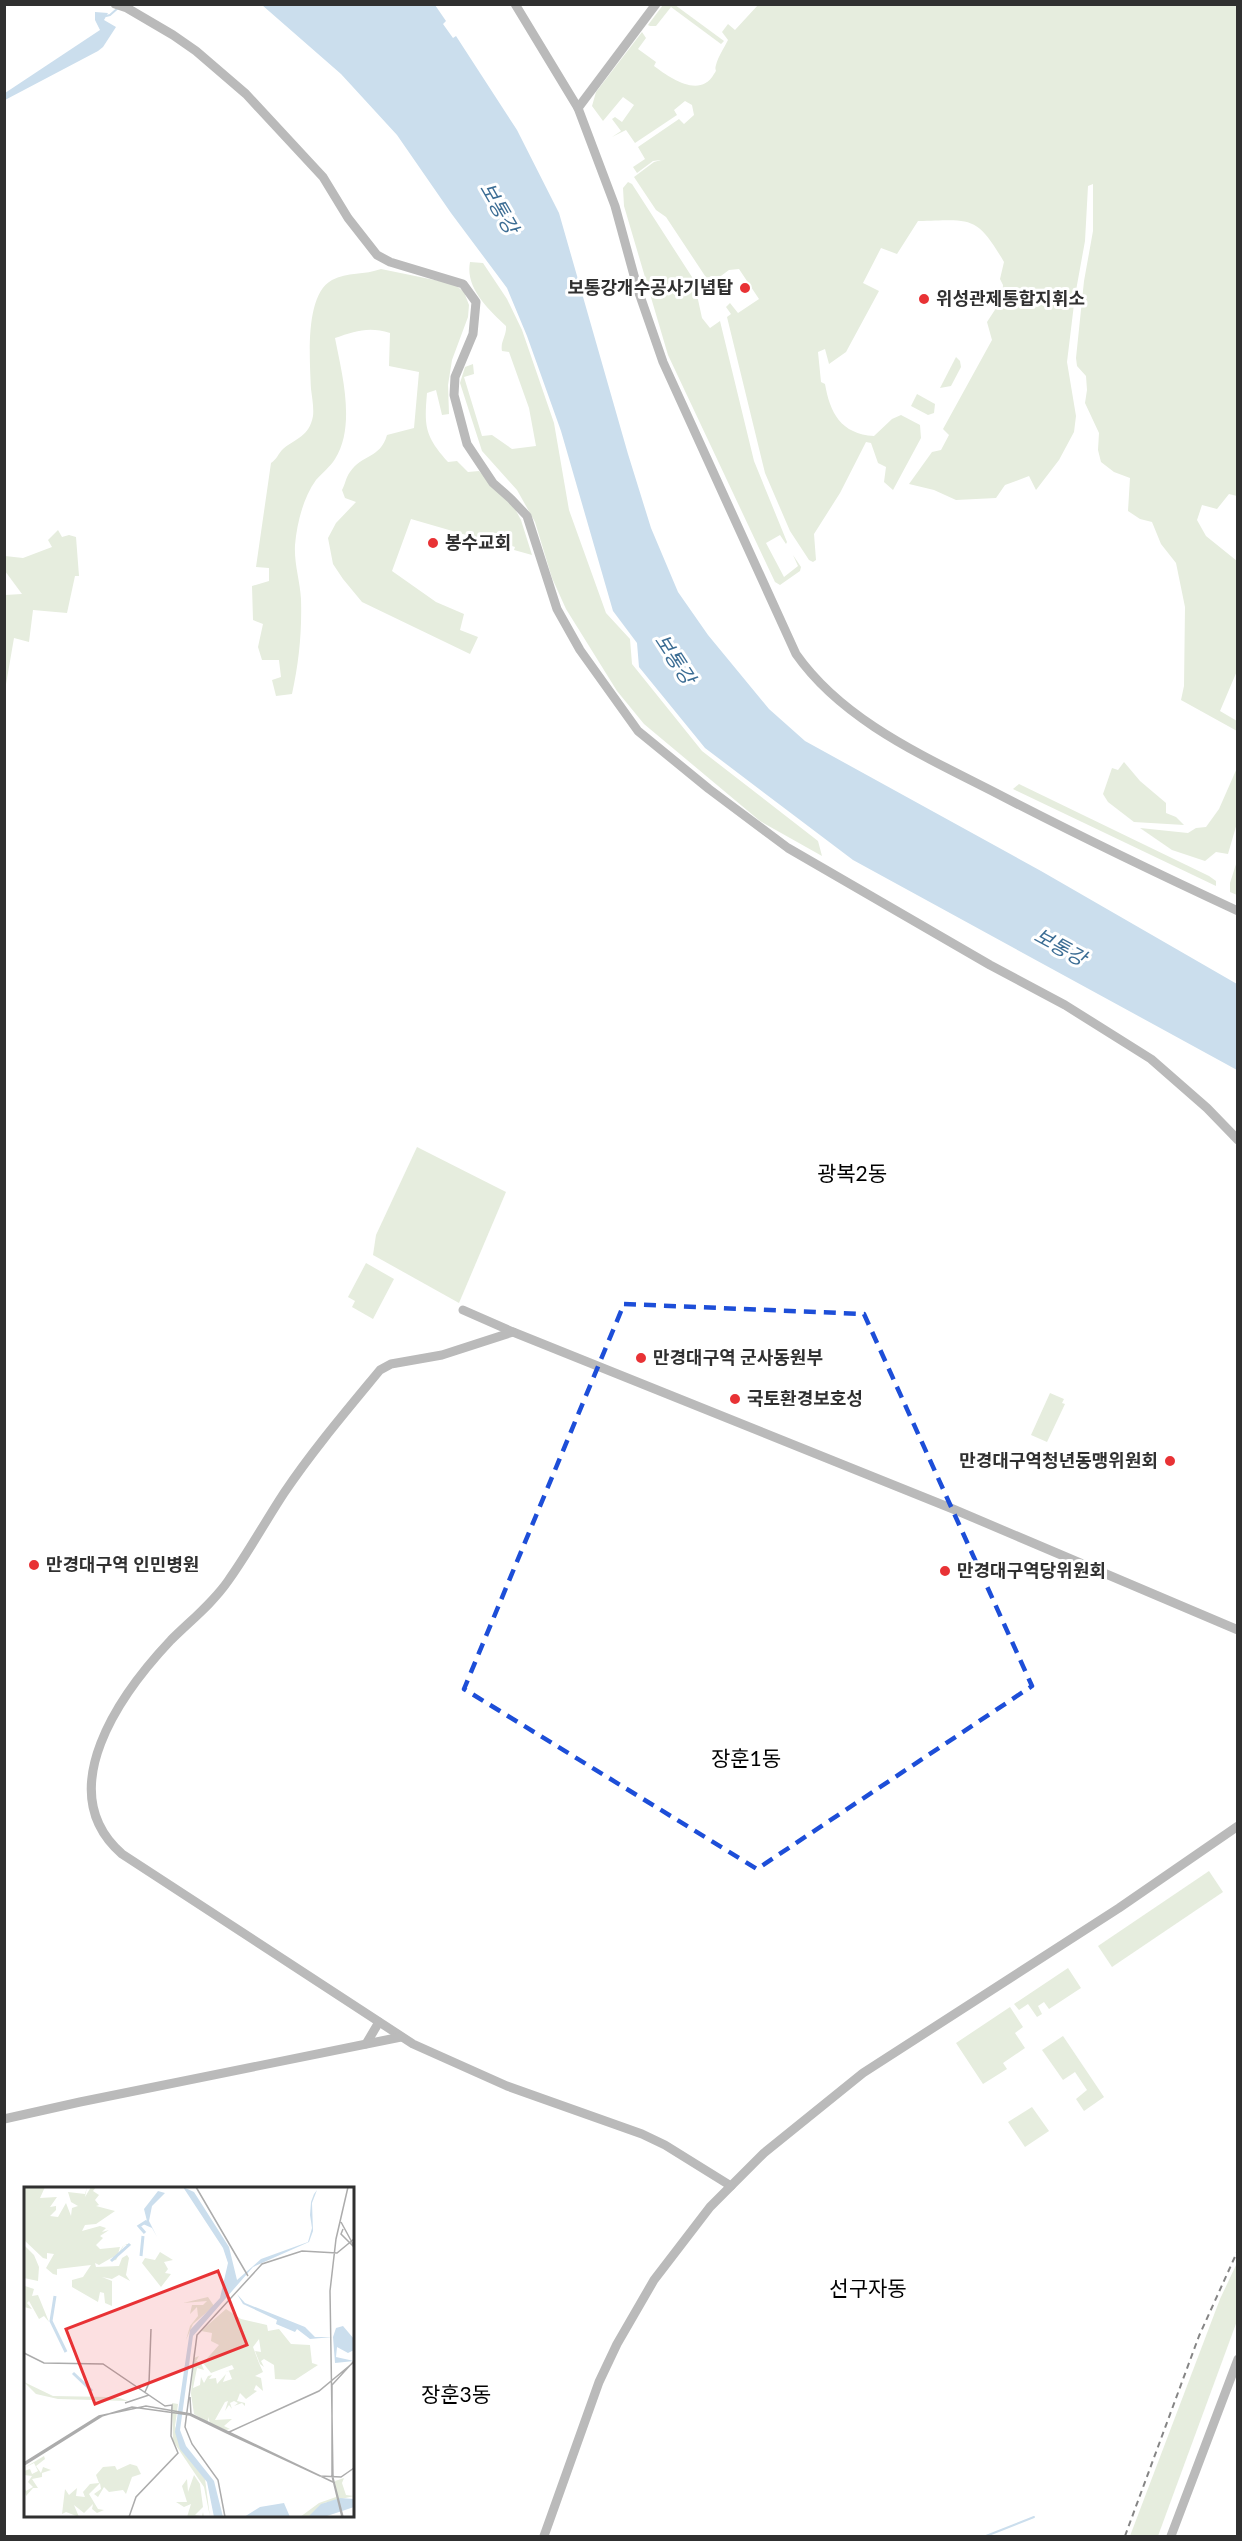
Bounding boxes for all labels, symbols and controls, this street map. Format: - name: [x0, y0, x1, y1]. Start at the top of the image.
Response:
- water label: 보통강: [476, 178, 525, 240]
- place label: 보통강개수공사기념탑: [567, 276, 733, 298]
- marker: 보통강개수공사기념탑: [738, 281, 752, 295]
- place label: 위성관제통합지휘소: [936, 287, 1085, 309]
- marker: 위성관제통합지휘소: [917, 292, 931, 306]
- place label: 봉수교회: [445, 531, 511, 553]
- marker: 봉수교회: [426, 536, 440, 550]
- water label: 보통강: [651, 629, 702, 690]
- water label: 보통강: [1031, 922, 1093, 971]
- district label: 광복2동: [817, 1160, 887, 1185]
- place label: 만경대구역 군사동원부: [653, 1346, 823, 1368]
- marker: 만경대구역 군사동원부: [634, 1351, 648, 1365]
- place label: 국토환경보호성: [747, 1387, 863, 1409]
- marker: 국토환경보호성: [728, 1392, 742, 1406]
- place label: 만경대구역청년동맹위원회: [959, 1449, 1158, 1471]
- marker: 만경대구역청년동맹위원회: [1163, 1454, 1177, 1468]
- place label: 만경대구역 인민병원: [46, 1553, 199, 1575]
- marker: 만경대구역 인민병원: [27, 1558, 41, 1572]
- place label: 만경대구역당위원회: [957, 1559, 1106, 1581]
- marker: 만경대구역당위원회: [938, 1564, 952, 1578]
- district label: 장훈1동: [711, 1745, 781, 1770]
- inset map: [24, 2187, 354, 2517]
- district label: 선구자동: [829, 2275, 907, 2300]
- district label: 장훈3동: [421, 2381, 491, 2406]

